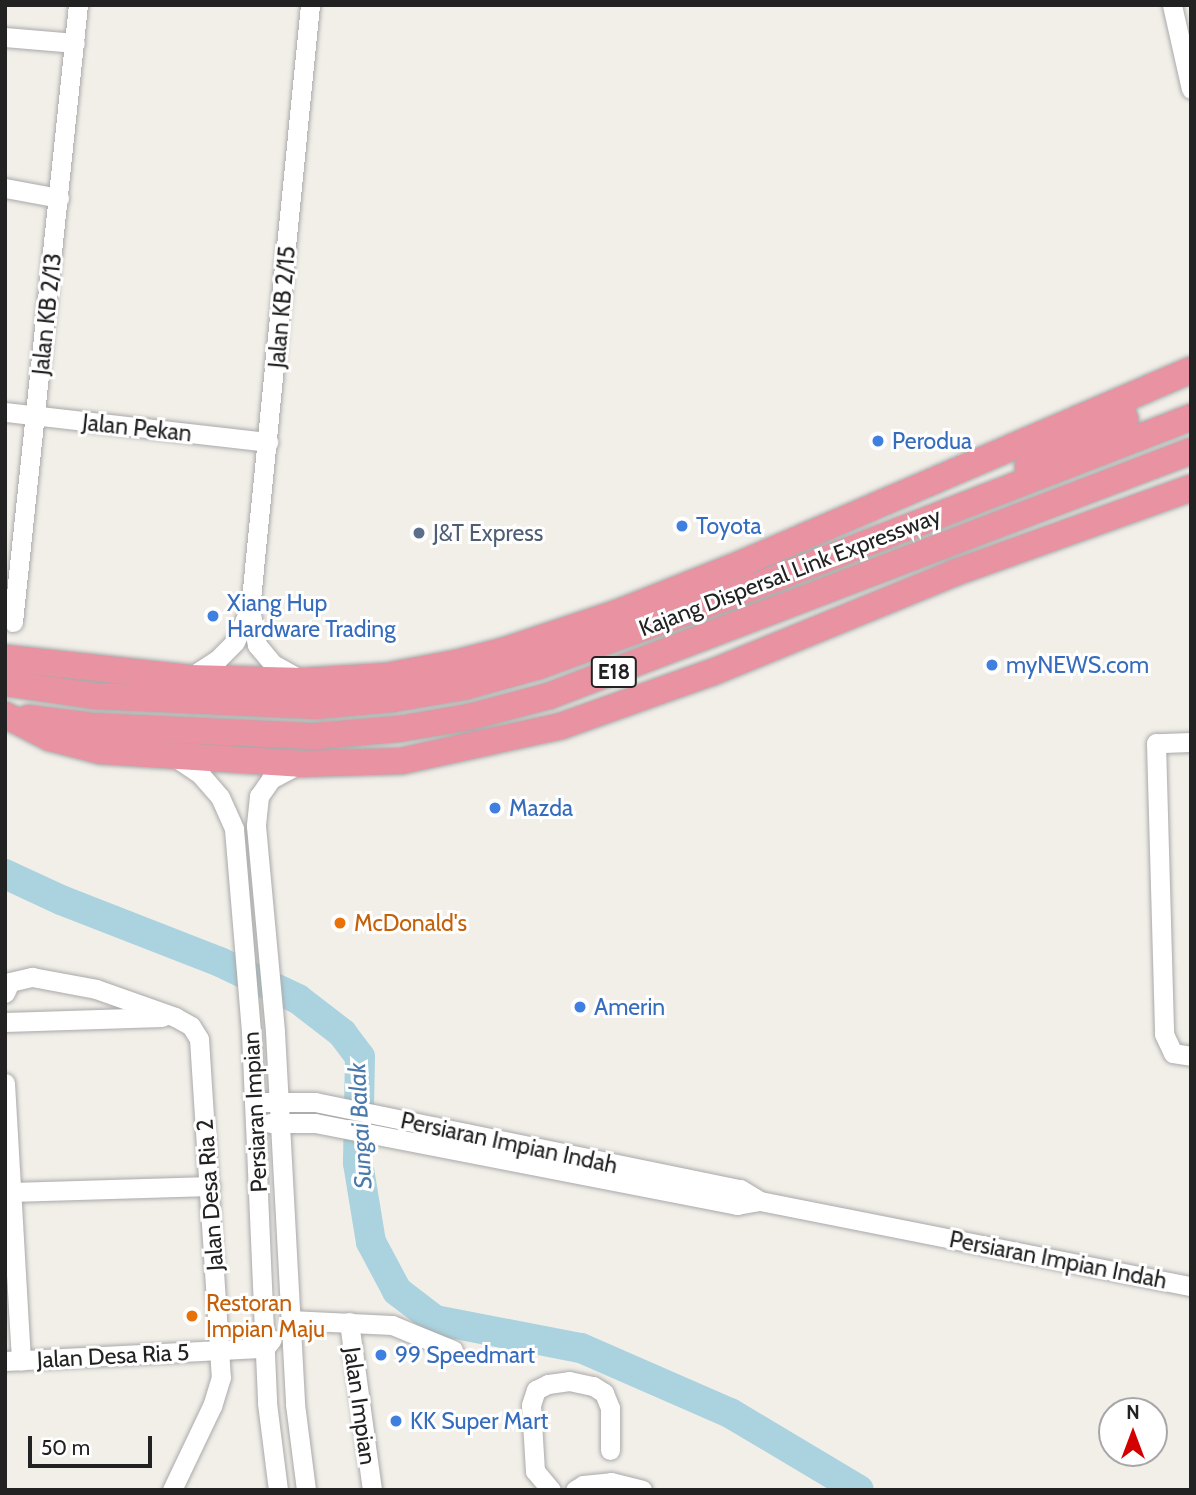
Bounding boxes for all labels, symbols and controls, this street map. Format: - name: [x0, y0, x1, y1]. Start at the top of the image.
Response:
- street label: Jalan KB 2/15: [263, 245, 301, 369]
- street label: Jalan KB 2/13: [27, 252, 67, 376]
- street label: Jalan Pekan: [81, 409, 193, 447]
- place label: Perodua: [892, 427, 972, 455]
- marker: Perodua: [870, 433, 886, 449]
- street label: Kajang Dispersal Link Expressway: [635, 502, 945, 642]
- place label: Toyota: [696, 512, 762, 540]
- marker: Toyota: [674, 518, 690, 534]
- place label: J&T Express: [433, 519, 543, 547]
- marker: J&T Express: [411, 525, 427, 541]
- place label: Xiang Hup Hardware Trading: [227, 589, 396, 643]
- marker: Xiang Hup Hardware Trading: [205, 608, 221, 624]
- place label: myNEWS.com: [1006, 651, 1149, 679]
- road number: E18: [590, 654, 638, 690]
- marker: myNEWS.com: [984, 657, 1000, 673]
- place label: Mazda: [509, 794, 573, 822]
- marker: Mazda: [487, 800, 503, 816]
- place label: McDonald's: [354, 909, 467, 937]
- marker: McDonald's: [332, 915, 348, 931]
- place label: Amerin: [594, 993, 665, 1021]
- marker: Amerin: [572, 999, 588, 1015]
- street label: Persiaran Impian: [237, 1031, 273, 1193]
- water label: Sungai Balak: [342, 1062, 378, 1190]
- street label: Persiaran Impian Indah: [398, 1107, 620, 1179]
- street label: Jalan Desa Ria 2: [191, 1118, 229, 1272]
- street label: Persiaran Impian Indah: [947, 1225, 1169, 1295]
- place label: Restoran Impian Maju: [206, 1289, 325, 1343]
- marker: Restoran Impian Maju: [184, 1308, 200, 1324]
- street label: Jalan Desa Ria 5: [36, 1338, 190, 1374]
- place label: 99 Speedmart: [395, 1341, 535, 1369]
- street label: Jalan Impian: [338, 1345, 382, 1467]
- marker: 99 Speedmart: [373, 1347, 389, 1363]
- north arrow: [1098, 1397, 1168, 1467]
- text: N: [1126, 1401, 1140, 1424]
- place label: KK Super Mart: [410, 1407, 548, 1435]
- marker: KK Super Mart: [388, 1413, 404, 1429]
- scale bar: [32, 1422, 156, 1466]
- text: 50 m: [41, 1435, 90, 1460]

